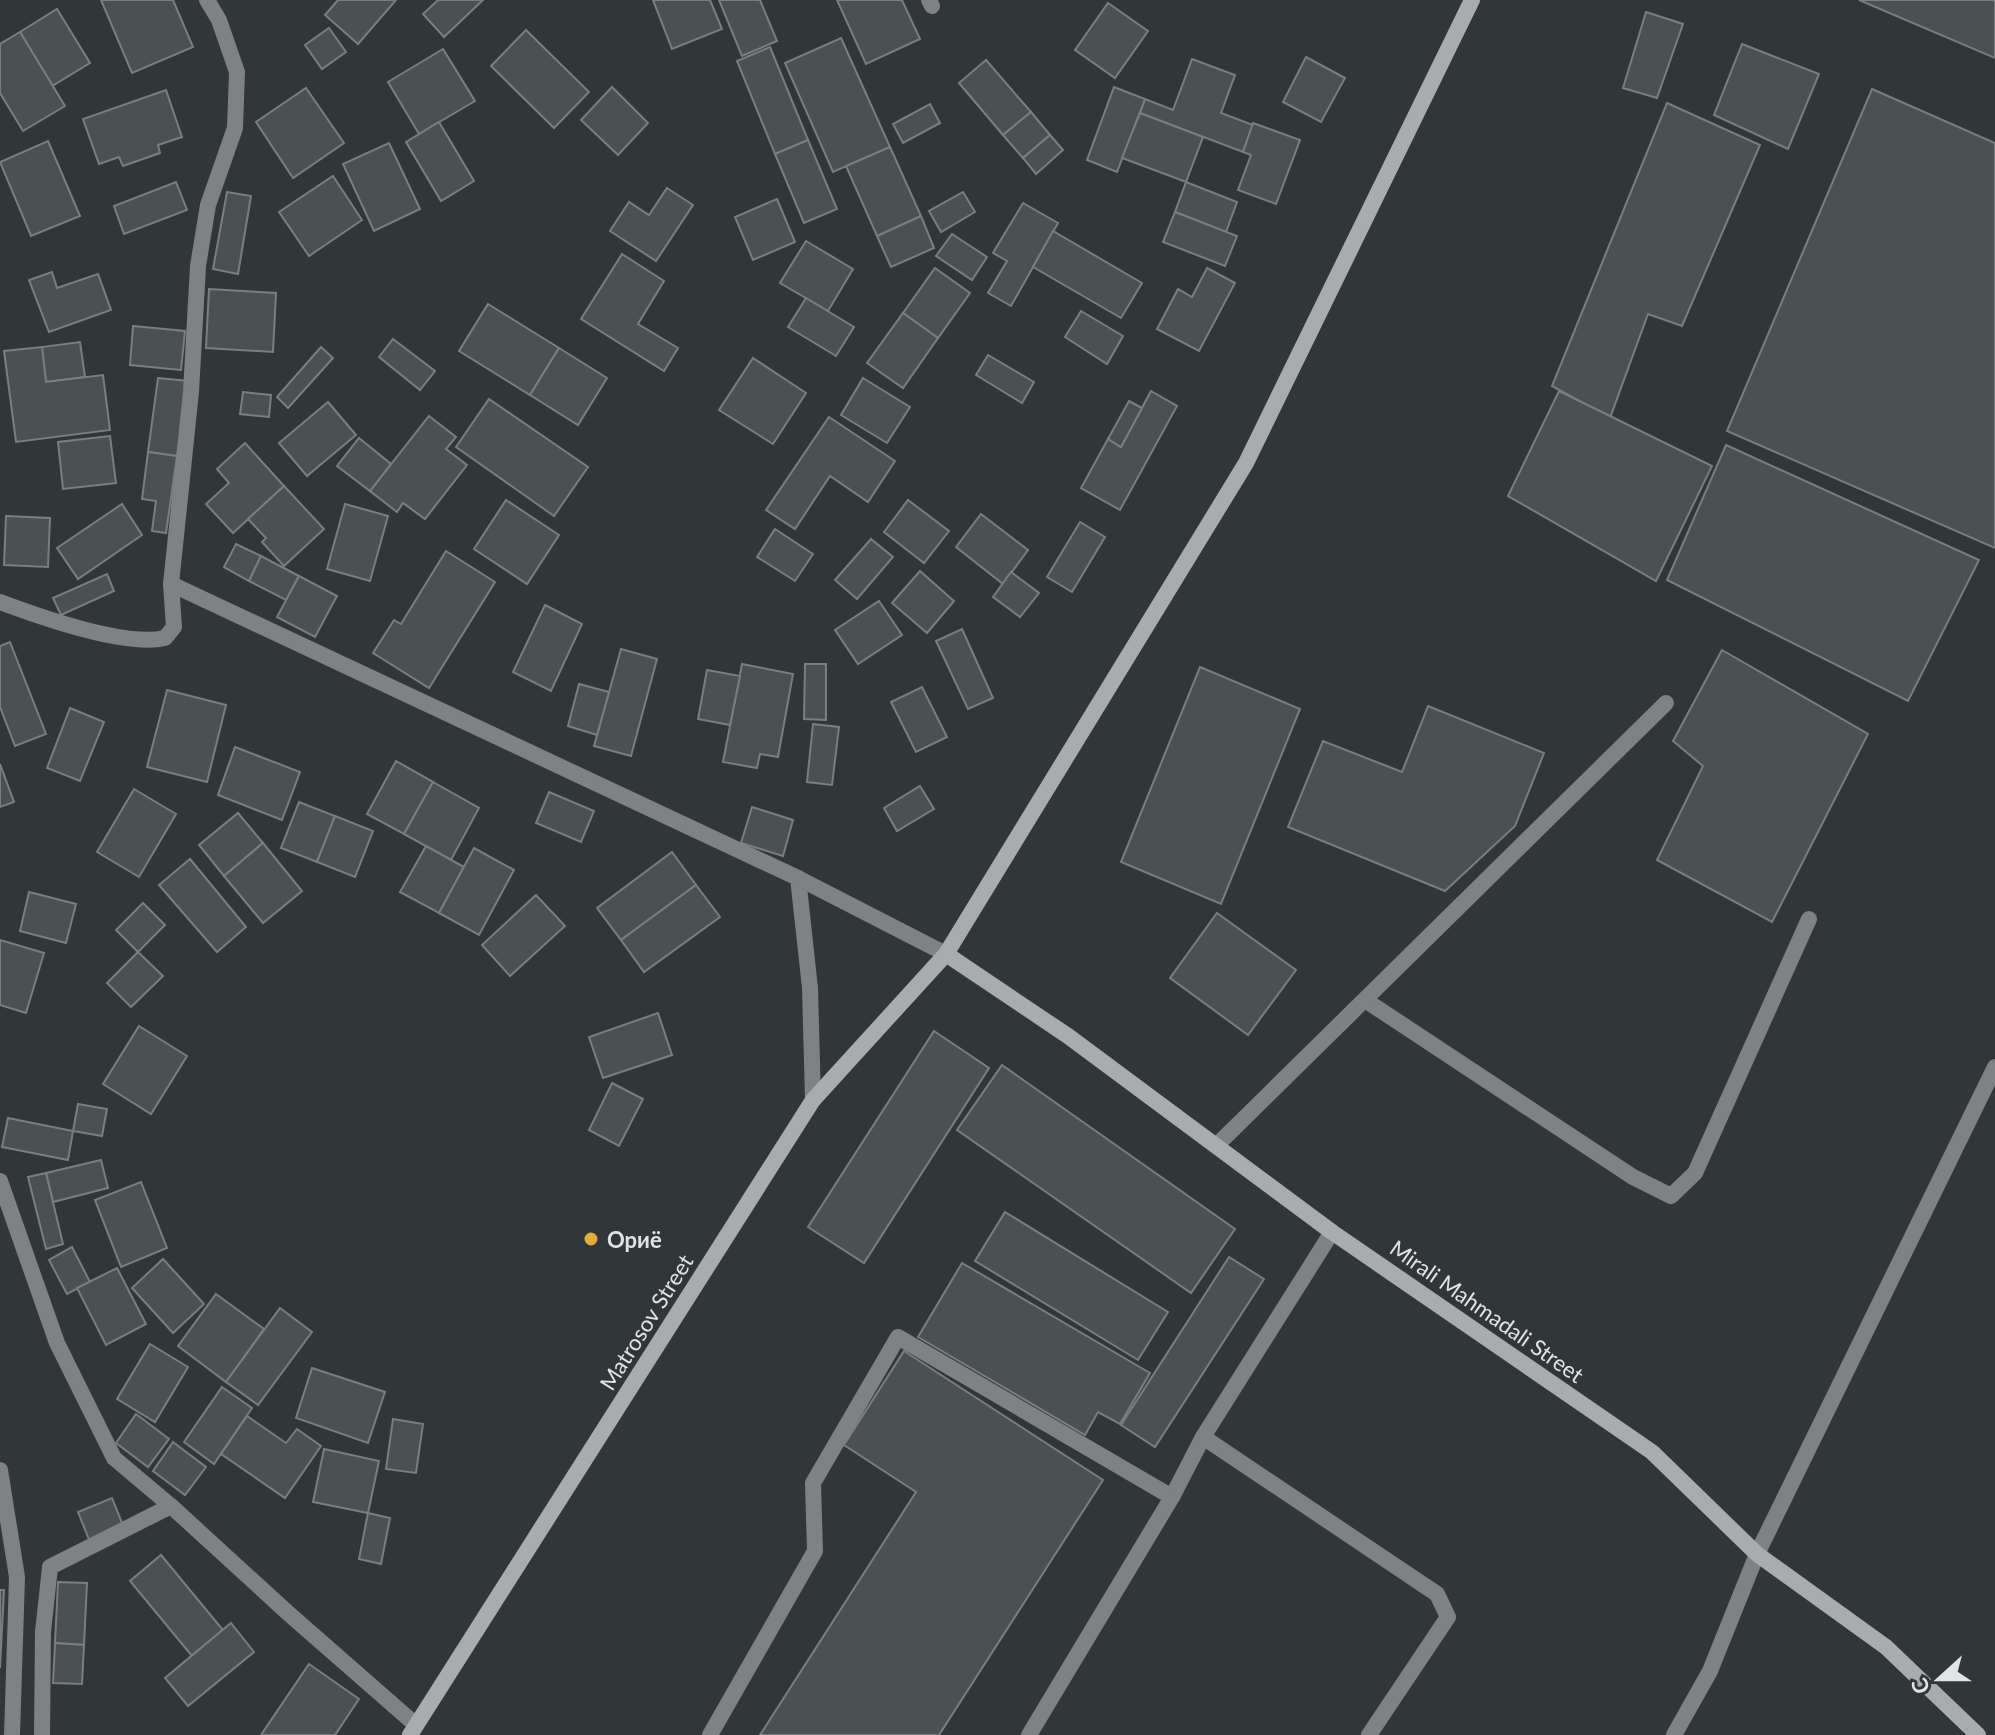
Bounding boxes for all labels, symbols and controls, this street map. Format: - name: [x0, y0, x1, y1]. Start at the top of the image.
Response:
- place label: Ориё: [607, 1226, 662, 1253]
- marker: Ориё: [582, 1230, 600, 1248]
- street label: Mirali Mahmadali Street: [1385, 1234, 1589, 1388]
- street label: Matrosov Street: [594, 1249, 699, 1395]
- north arrow: [1899, 1639, 1979, 1719]
- text: С: [1904, 1674, 1935, 1698]

